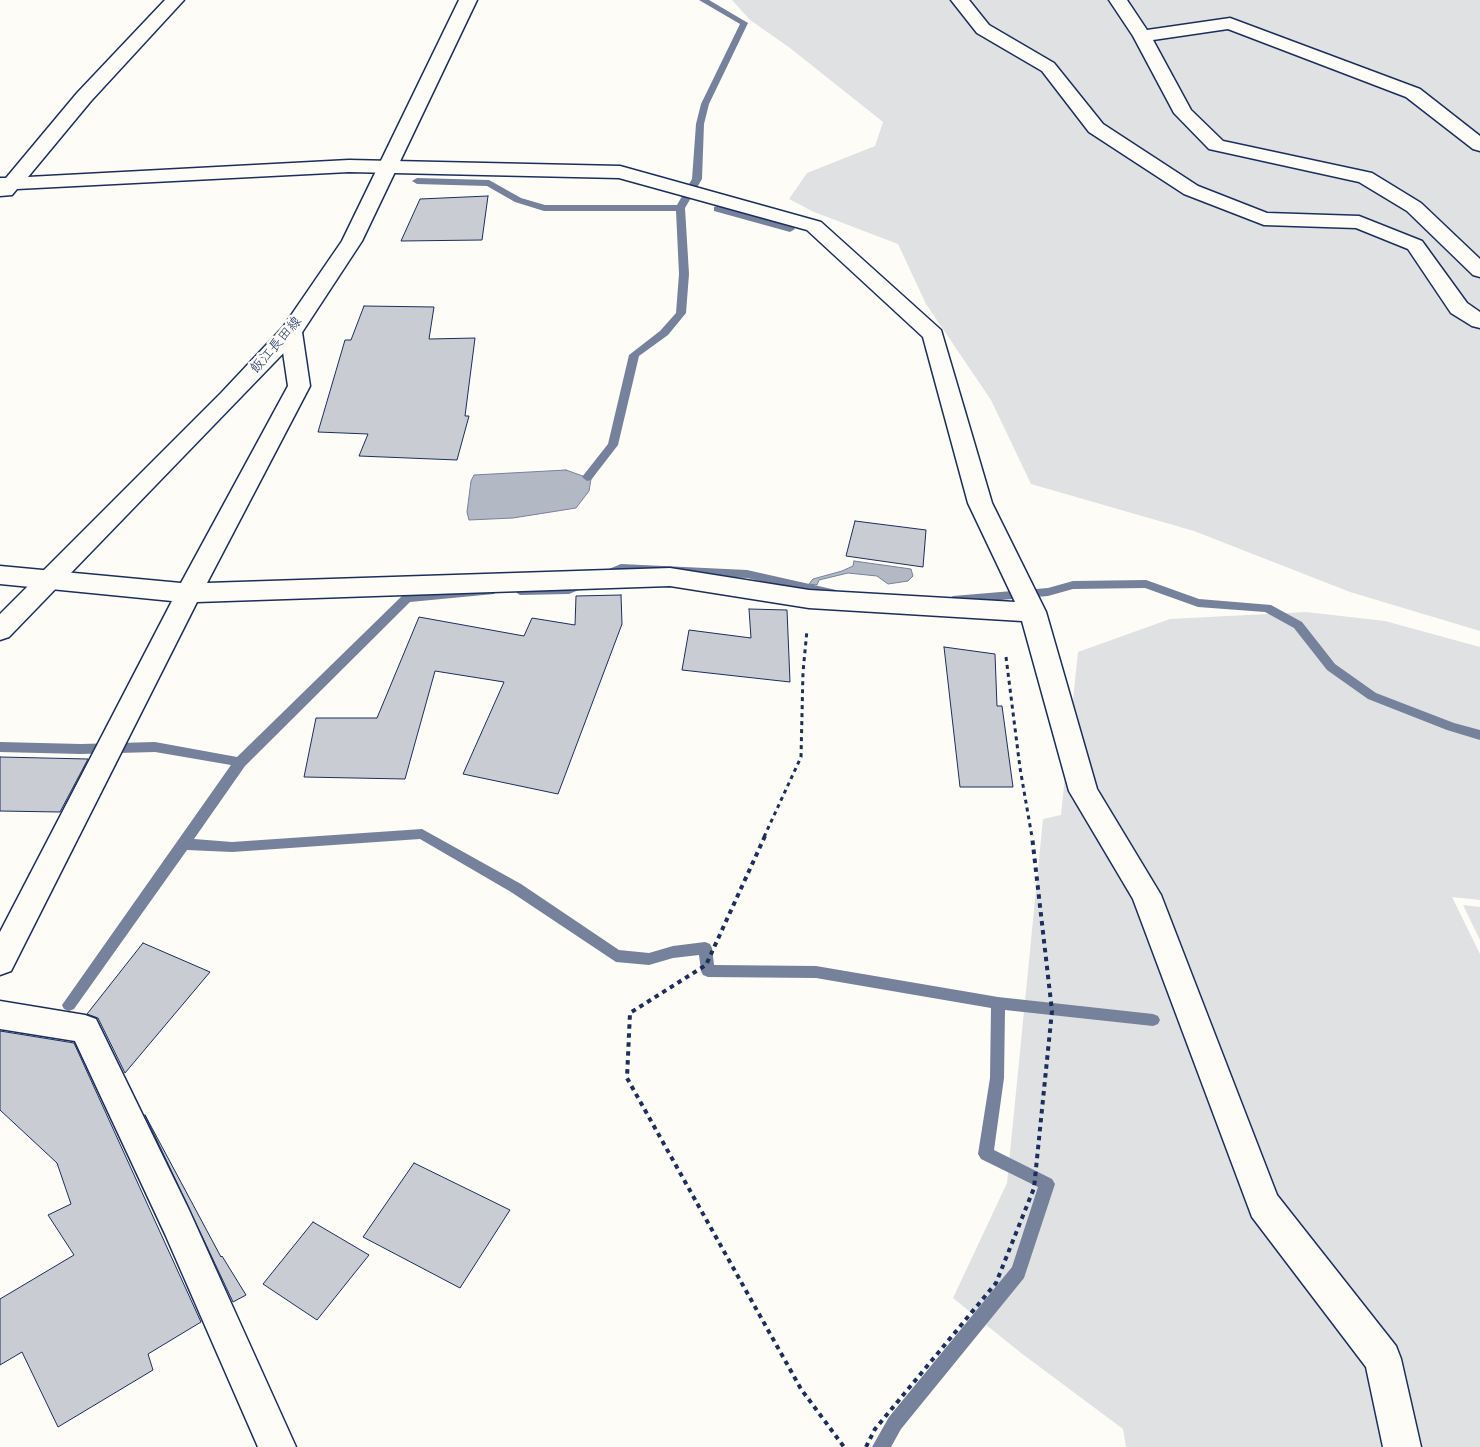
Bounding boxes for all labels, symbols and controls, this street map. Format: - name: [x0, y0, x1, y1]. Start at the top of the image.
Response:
- street label: 飯江長田線: [247, 313, 305, 377]

